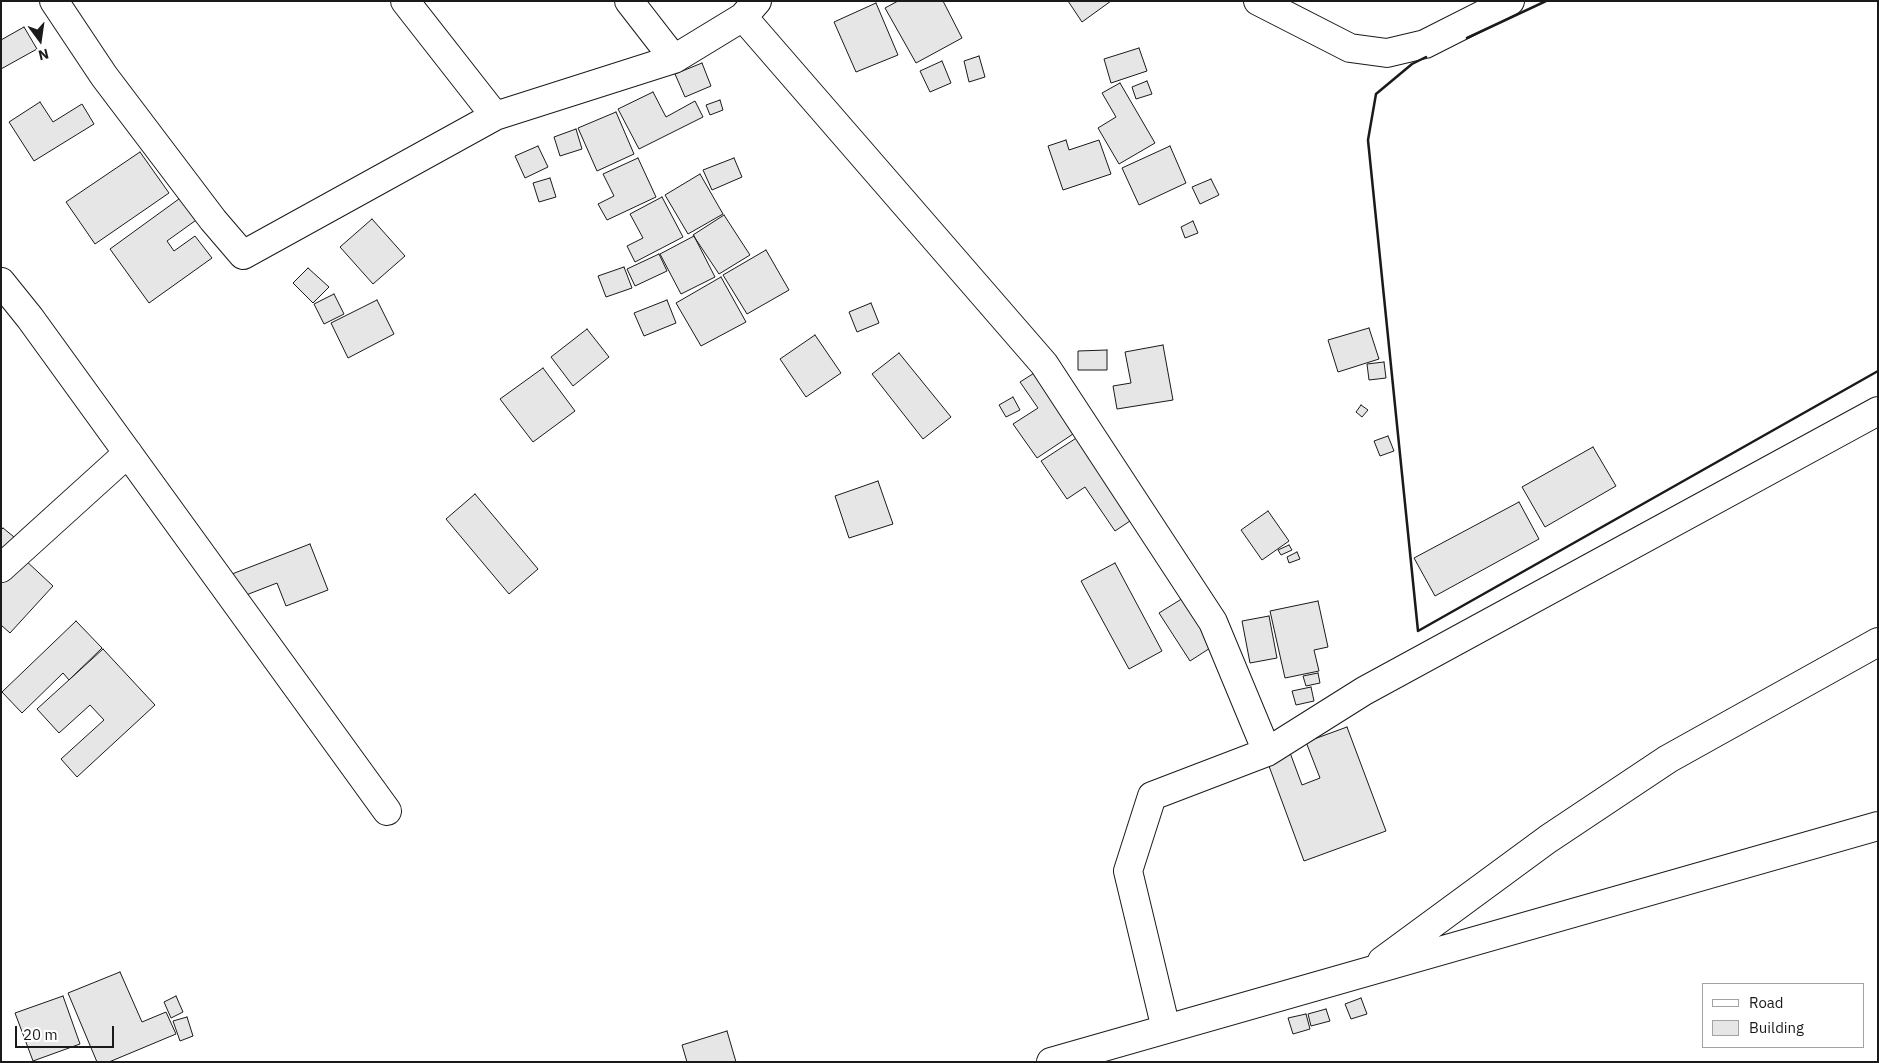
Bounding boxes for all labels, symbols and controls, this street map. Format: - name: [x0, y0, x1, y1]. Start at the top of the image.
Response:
- north arrow: [15, 15, 65, 65]
- text: N: [37, 45, 51, 65]
- legend: [1702, 983, 1864, 1048]
- text: Road: [1749, 993, 1784, 1012]
- scale bar: [18, 1016, 116, 1048]
- text: Building: [1749, 1018, 1804, 1037]
- text: 20 m: [23, 1025, 58, 1044]

